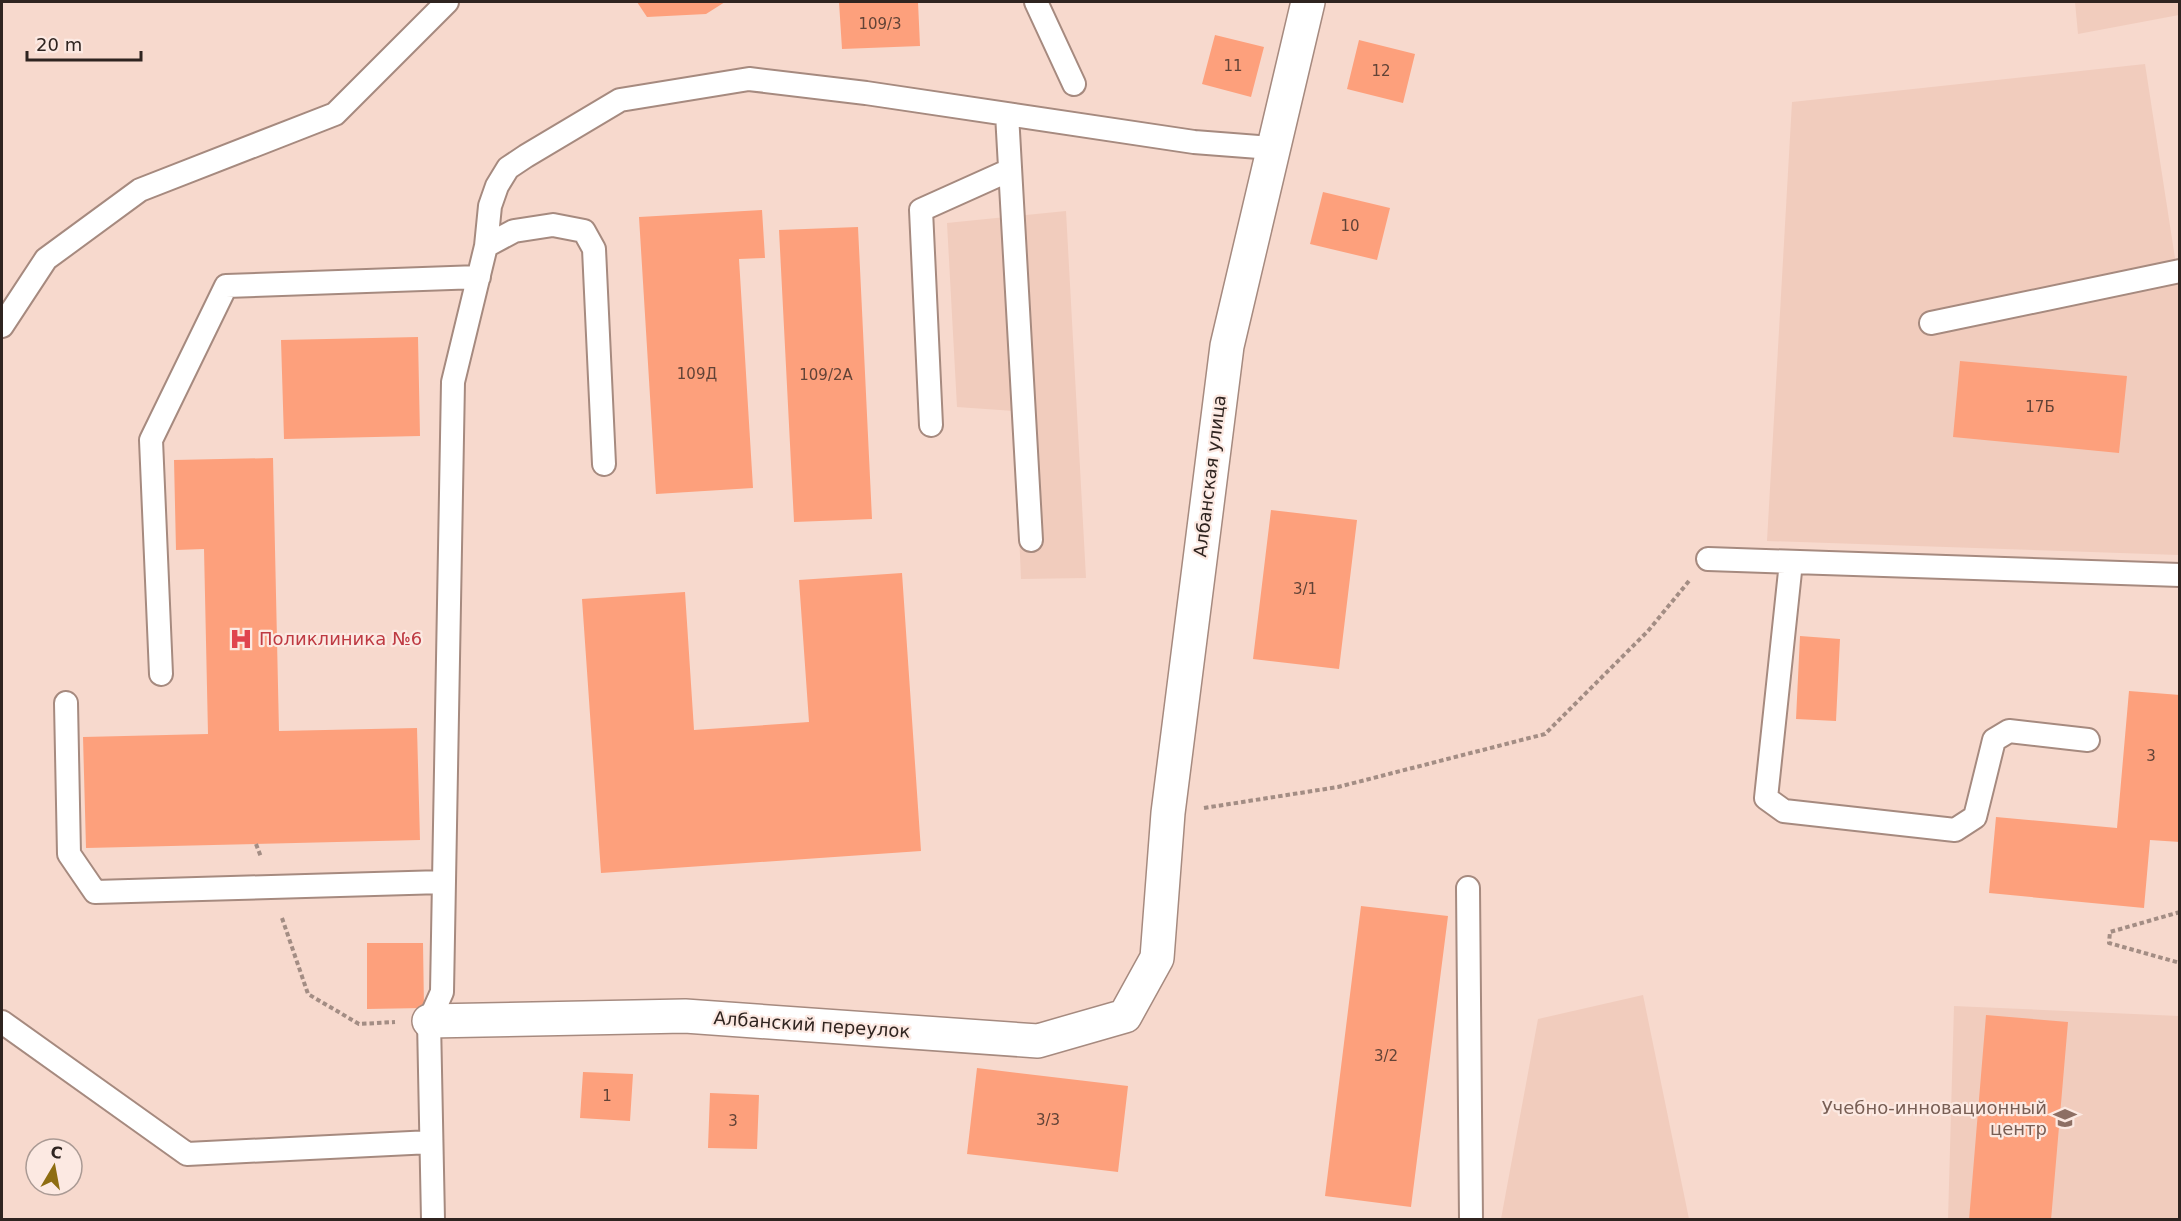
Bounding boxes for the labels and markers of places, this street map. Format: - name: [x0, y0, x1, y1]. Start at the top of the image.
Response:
- hospital icon: Поликлиника №6: [228, 626, 254, 652]
- place label: Поликлиника №6: [259, 628, 422, 649]
- place label: Учебно-инновационный центр: [1822, 1097, 2047, 1139]
- school or university icon: Учебно-инновационный центр: [2052, 1105, 2078, 1131]

